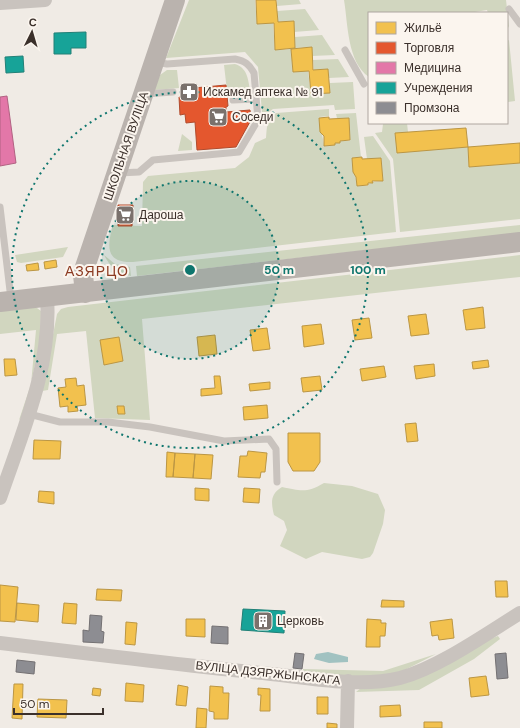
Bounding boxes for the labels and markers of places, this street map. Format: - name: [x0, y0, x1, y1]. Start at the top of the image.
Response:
- pharmacy icon: Искамед аптека № 91: [178, 81, 200, 103]
- place label: Искамед аптека № 91: [203, 84, 322, 100]
- supermarket icon: Соседи: [207, 106, 229, 128]
- place label: Соседи: [232, 109, 273, 125]
- supermarket icon: Дароша: [114, 204, 136, 226]
- place label: Дароша: [139, 207, 184, 223]
- centre of rings: [183, 263, 197, 277]
- building icon: Церковь: [252, 610, 274, 632]
- place label: Церковь: [277, 613, 324, 629]

